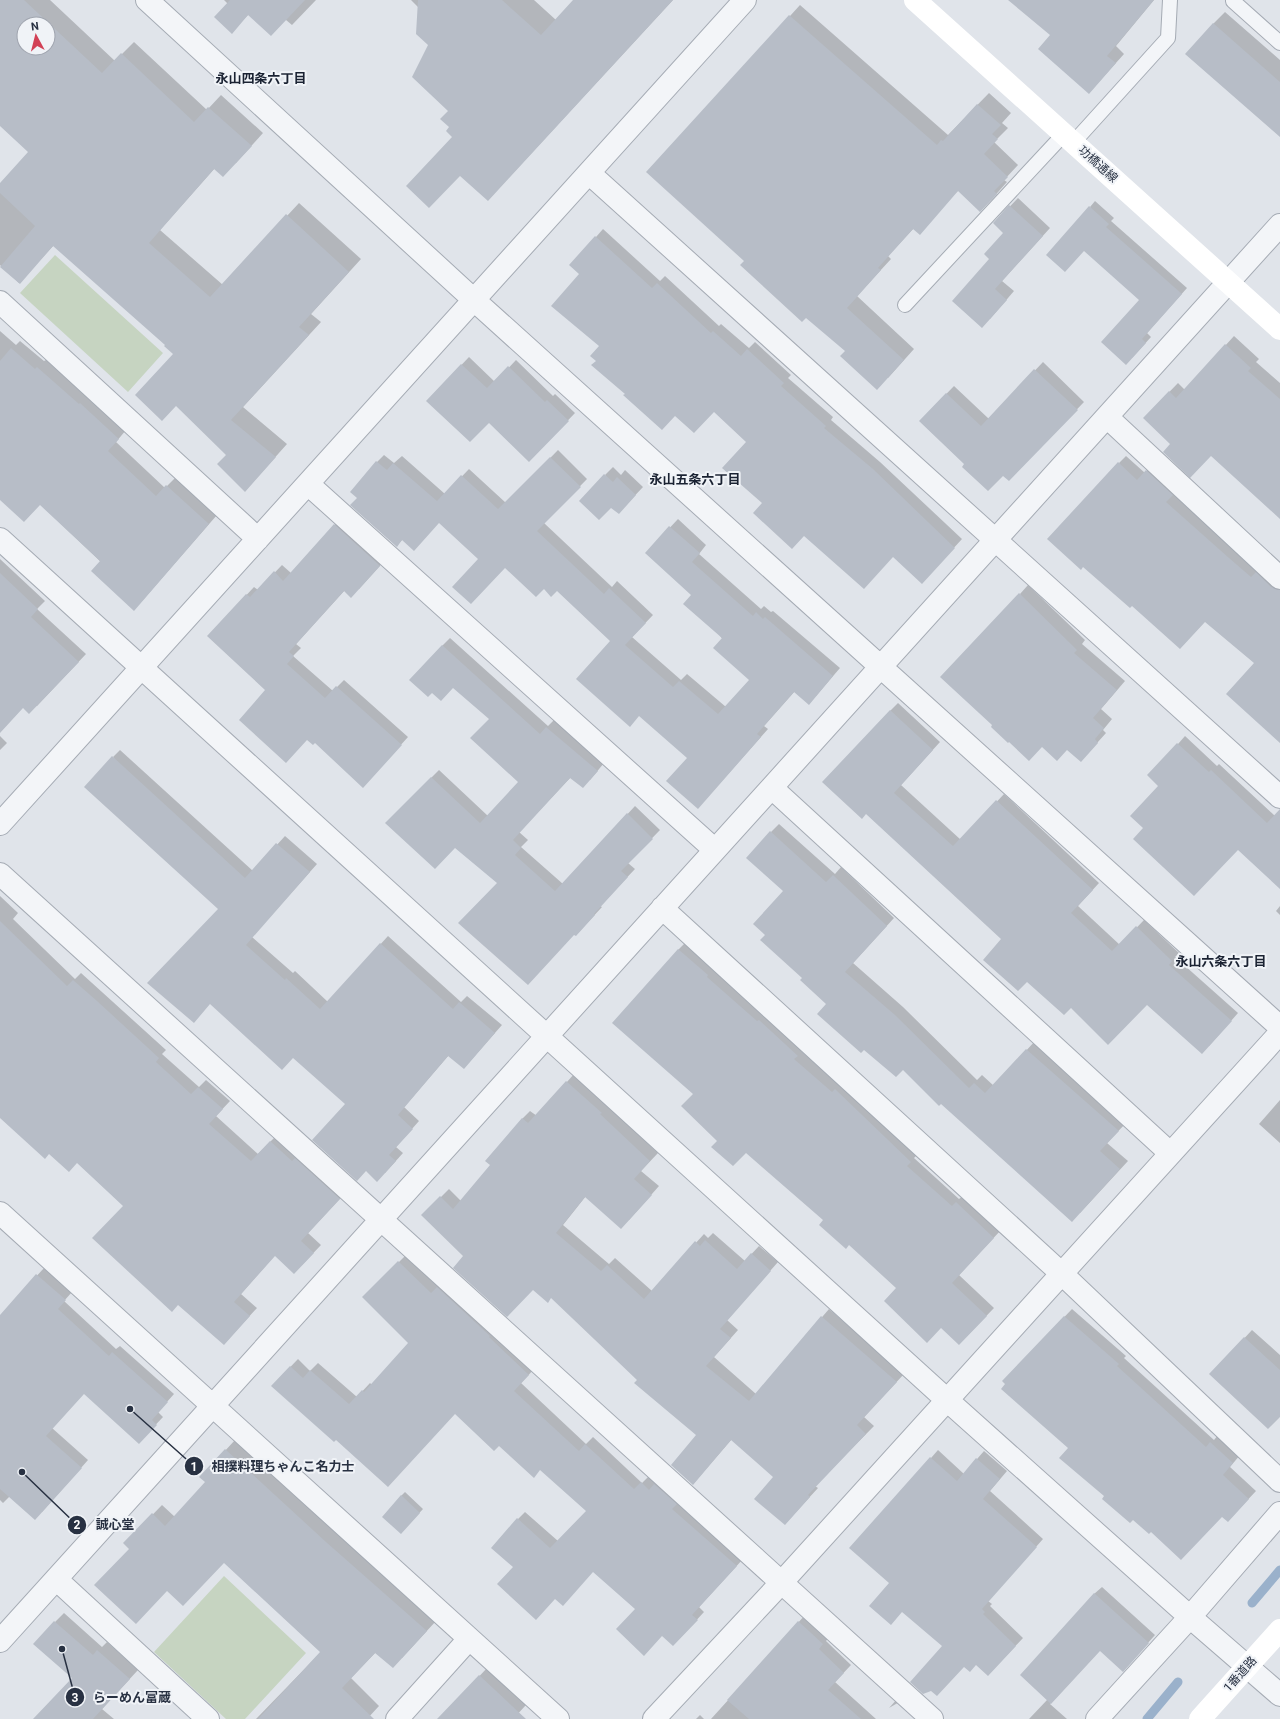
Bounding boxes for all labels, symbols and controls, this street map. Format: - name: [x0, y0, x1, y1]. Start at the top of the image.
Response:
- north arrow: [16, 16, 56, 56]
- text: N: [30, 20, 40, 33]
- district label: 永山四条六丁目: [215, 71, 307, 86]
- street label: 功橋通線: [1075, 143, 1121, 185]
- district label: 永山五条六丁目: [649, 472, 741, 487]
- district label: 永山六条六丁目: [1175, 954, 1267, 969]
- callout: 相撲料理ちゃんこ名力士: [184, 1454, 363, 1479]
- text: 相撲料理ちゃんこ名力士: [211, 1459, 355, 1474]
- text: 1: [191, 1460, 197, 1474]
- callout: 誠心堂: [67, 1512, 142, 1537]
- text: 誠心堂: [95, 1517, 135, 1532]
- text: 2: [74, 1518, 81, 1532]
- street label: 1番道路: [1220, 1653, 1260, 1695]
- callout: らーめん富蔵: [65, 1685, 179, 1710]
- text: らーめん富蔵: [93, 1690, 171, 1705]
- text: 3: [72, 1691, 79, 1705]

